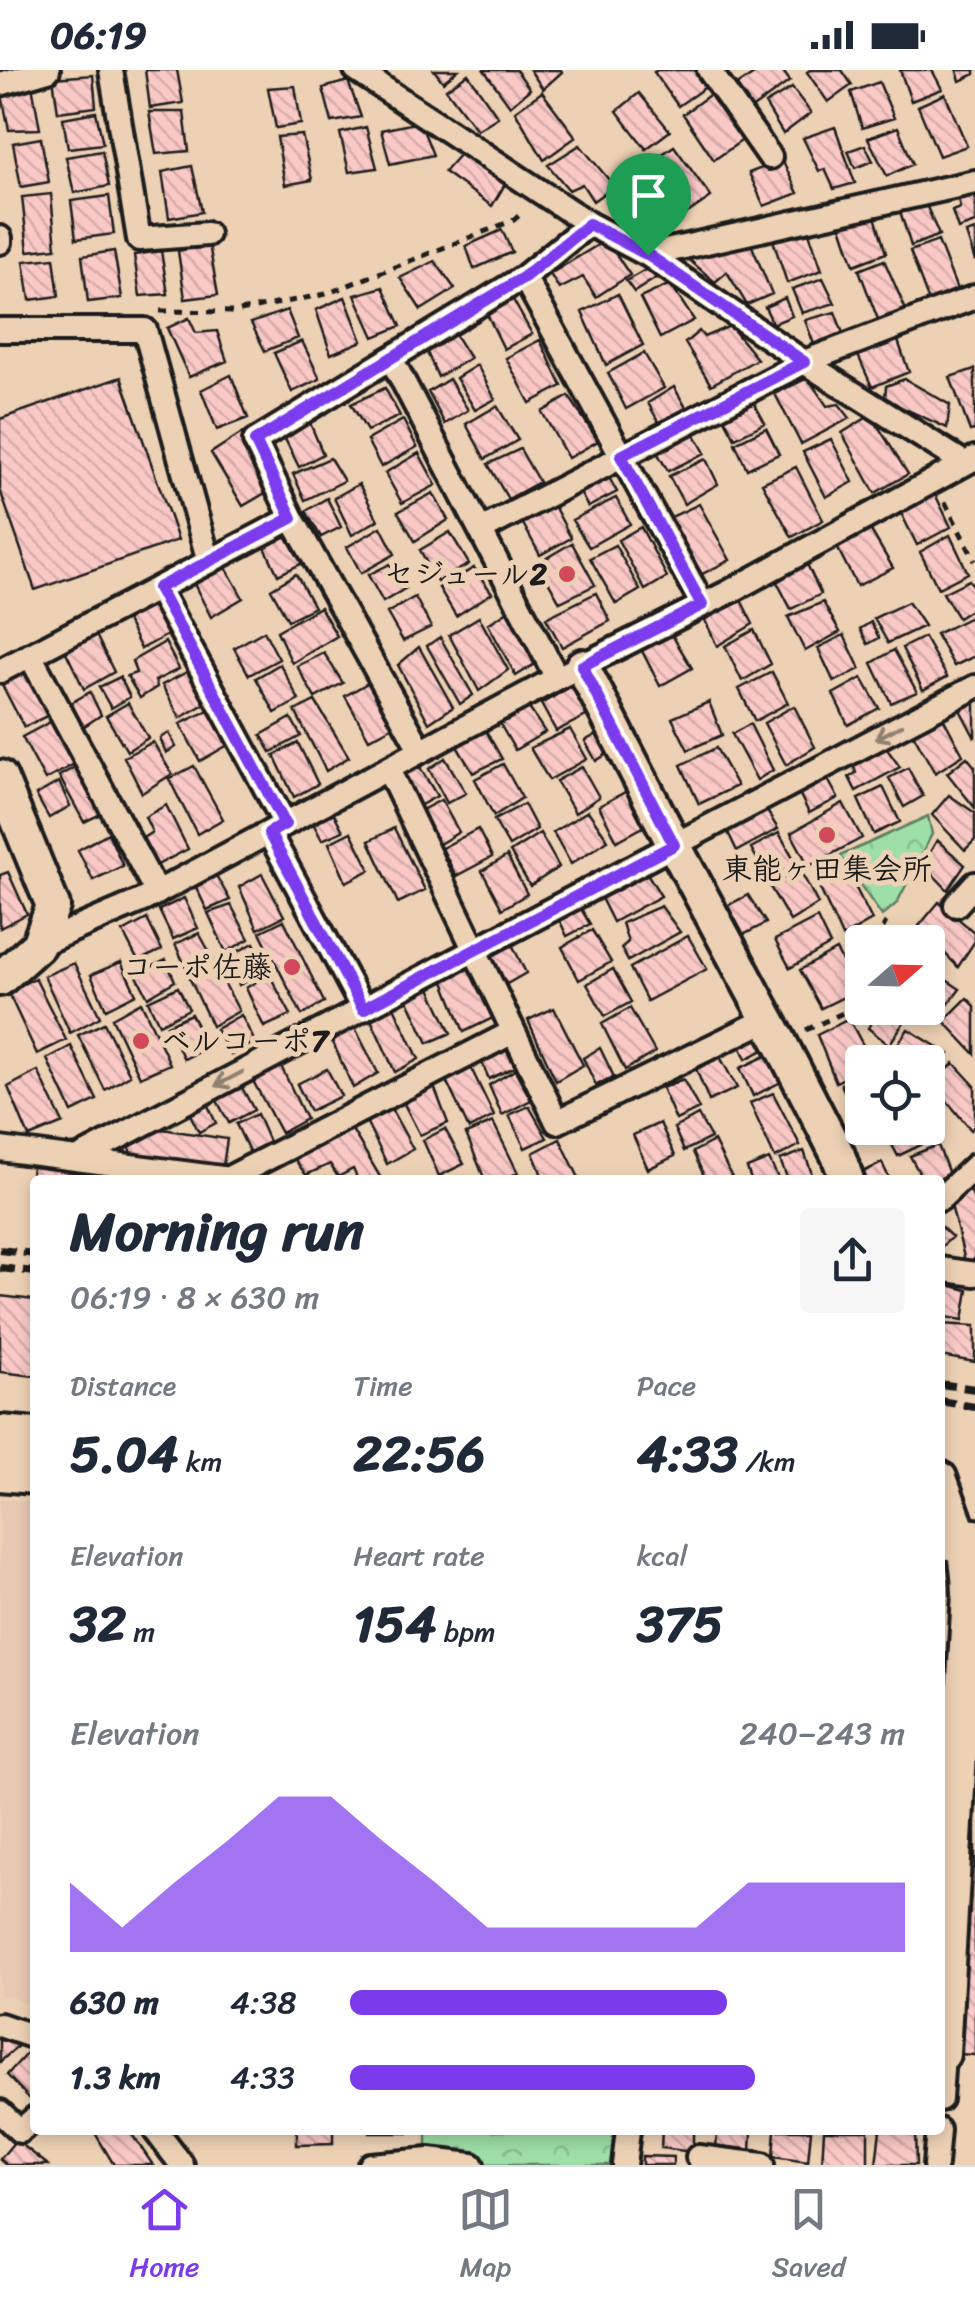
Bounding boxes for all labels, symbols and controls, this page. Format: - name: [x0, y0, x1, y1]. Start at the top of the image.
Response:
- text: 06:19: [50, 2, 147, 69]
- pin: [606, 153, 691, 256]
- icon: arrive: [621, 168, 676, 223]
- place label: セジュール2: [384, 547, 548, 601]
- marker: セジュール2: [556, 563, 578, 585]
- one-way arrow: [874, 723, 904, 742]
- marker: 東能ヶ田集会所: [816, 824, 838, 846]
- place label: 東能ヶ田集会所: [722, 842, 932, 896]
- north arrow: [845, 925, 945, 1025]
- map controls: [845, 925, 945, 1145]
- place label: コーポ佐藤: [122, 940, 272, 994]
- marker: コーポ佐藤: [281, 956, 303, 978]
- place label: ベルコーポ7: [161, 1014, 331, 1068]
- marker: ベルコーポ7: [130, 1030, 152, 1052]
- button: locate: [845, 1045, 945, 1145]
- one-way arrow: [215, 1070, 245, 1089]
- text: Morning run: [70, 1183, 364, 1280]
- button: share: [800, 1208, 905, 1313]
- text: 06:19 · 8 × 630 m: [70, 1269, 319, 1326]
- text: Distance: [70, 1361, 176, 1410]
- text: Time: [353, 1361, 413, 1410]
- text: Pace: [637, 1361, 696, 1410]
- text: 5.04: [70, 1410, 179, 1499]
- text: 22:56: [353, 1410, 485, 1499]
- text: 4:33: [637, 1410, 738, 1499]
- text: km: [179, 1437, 222, 1486]
- text: /km: [738, 1437, 795, 1486]
- text: Elevation: [70, 1531, 183, 1580]
- text: Heart rate: [353, 1531, 485, 1580]
- text: kcal: [637, 1531, 688, 1580]
- text: 32: [70, 1580, 126, 1669]
- text: 154: [353, 1580, 437, 1669]
- text: 375: [637, 1580, 723, 1669]
- text: m: [126, 1607, 155, 1656]
- text: bpm: [437, 1607, 496, 1656]
- text: Elevation: [70, 1705, 200, 1762]
- text: 240–243 m: [739, 1705, 905, 1762]
- text: 630 m: [70, 1974, 159, 2031]
- text: 4:38: [230, 1974, 297, 2031]
- text: 1.3 km: [70, 2049, 161, 2106]
- text: 4:33: [230, 2049, 295, 2106]
- tab: Home: [129, 2182, 199, 2291]
- tab: Map: [458, 2182, 513, 2291]
- tab: Saved: [772, 2182, 846, 2291]

